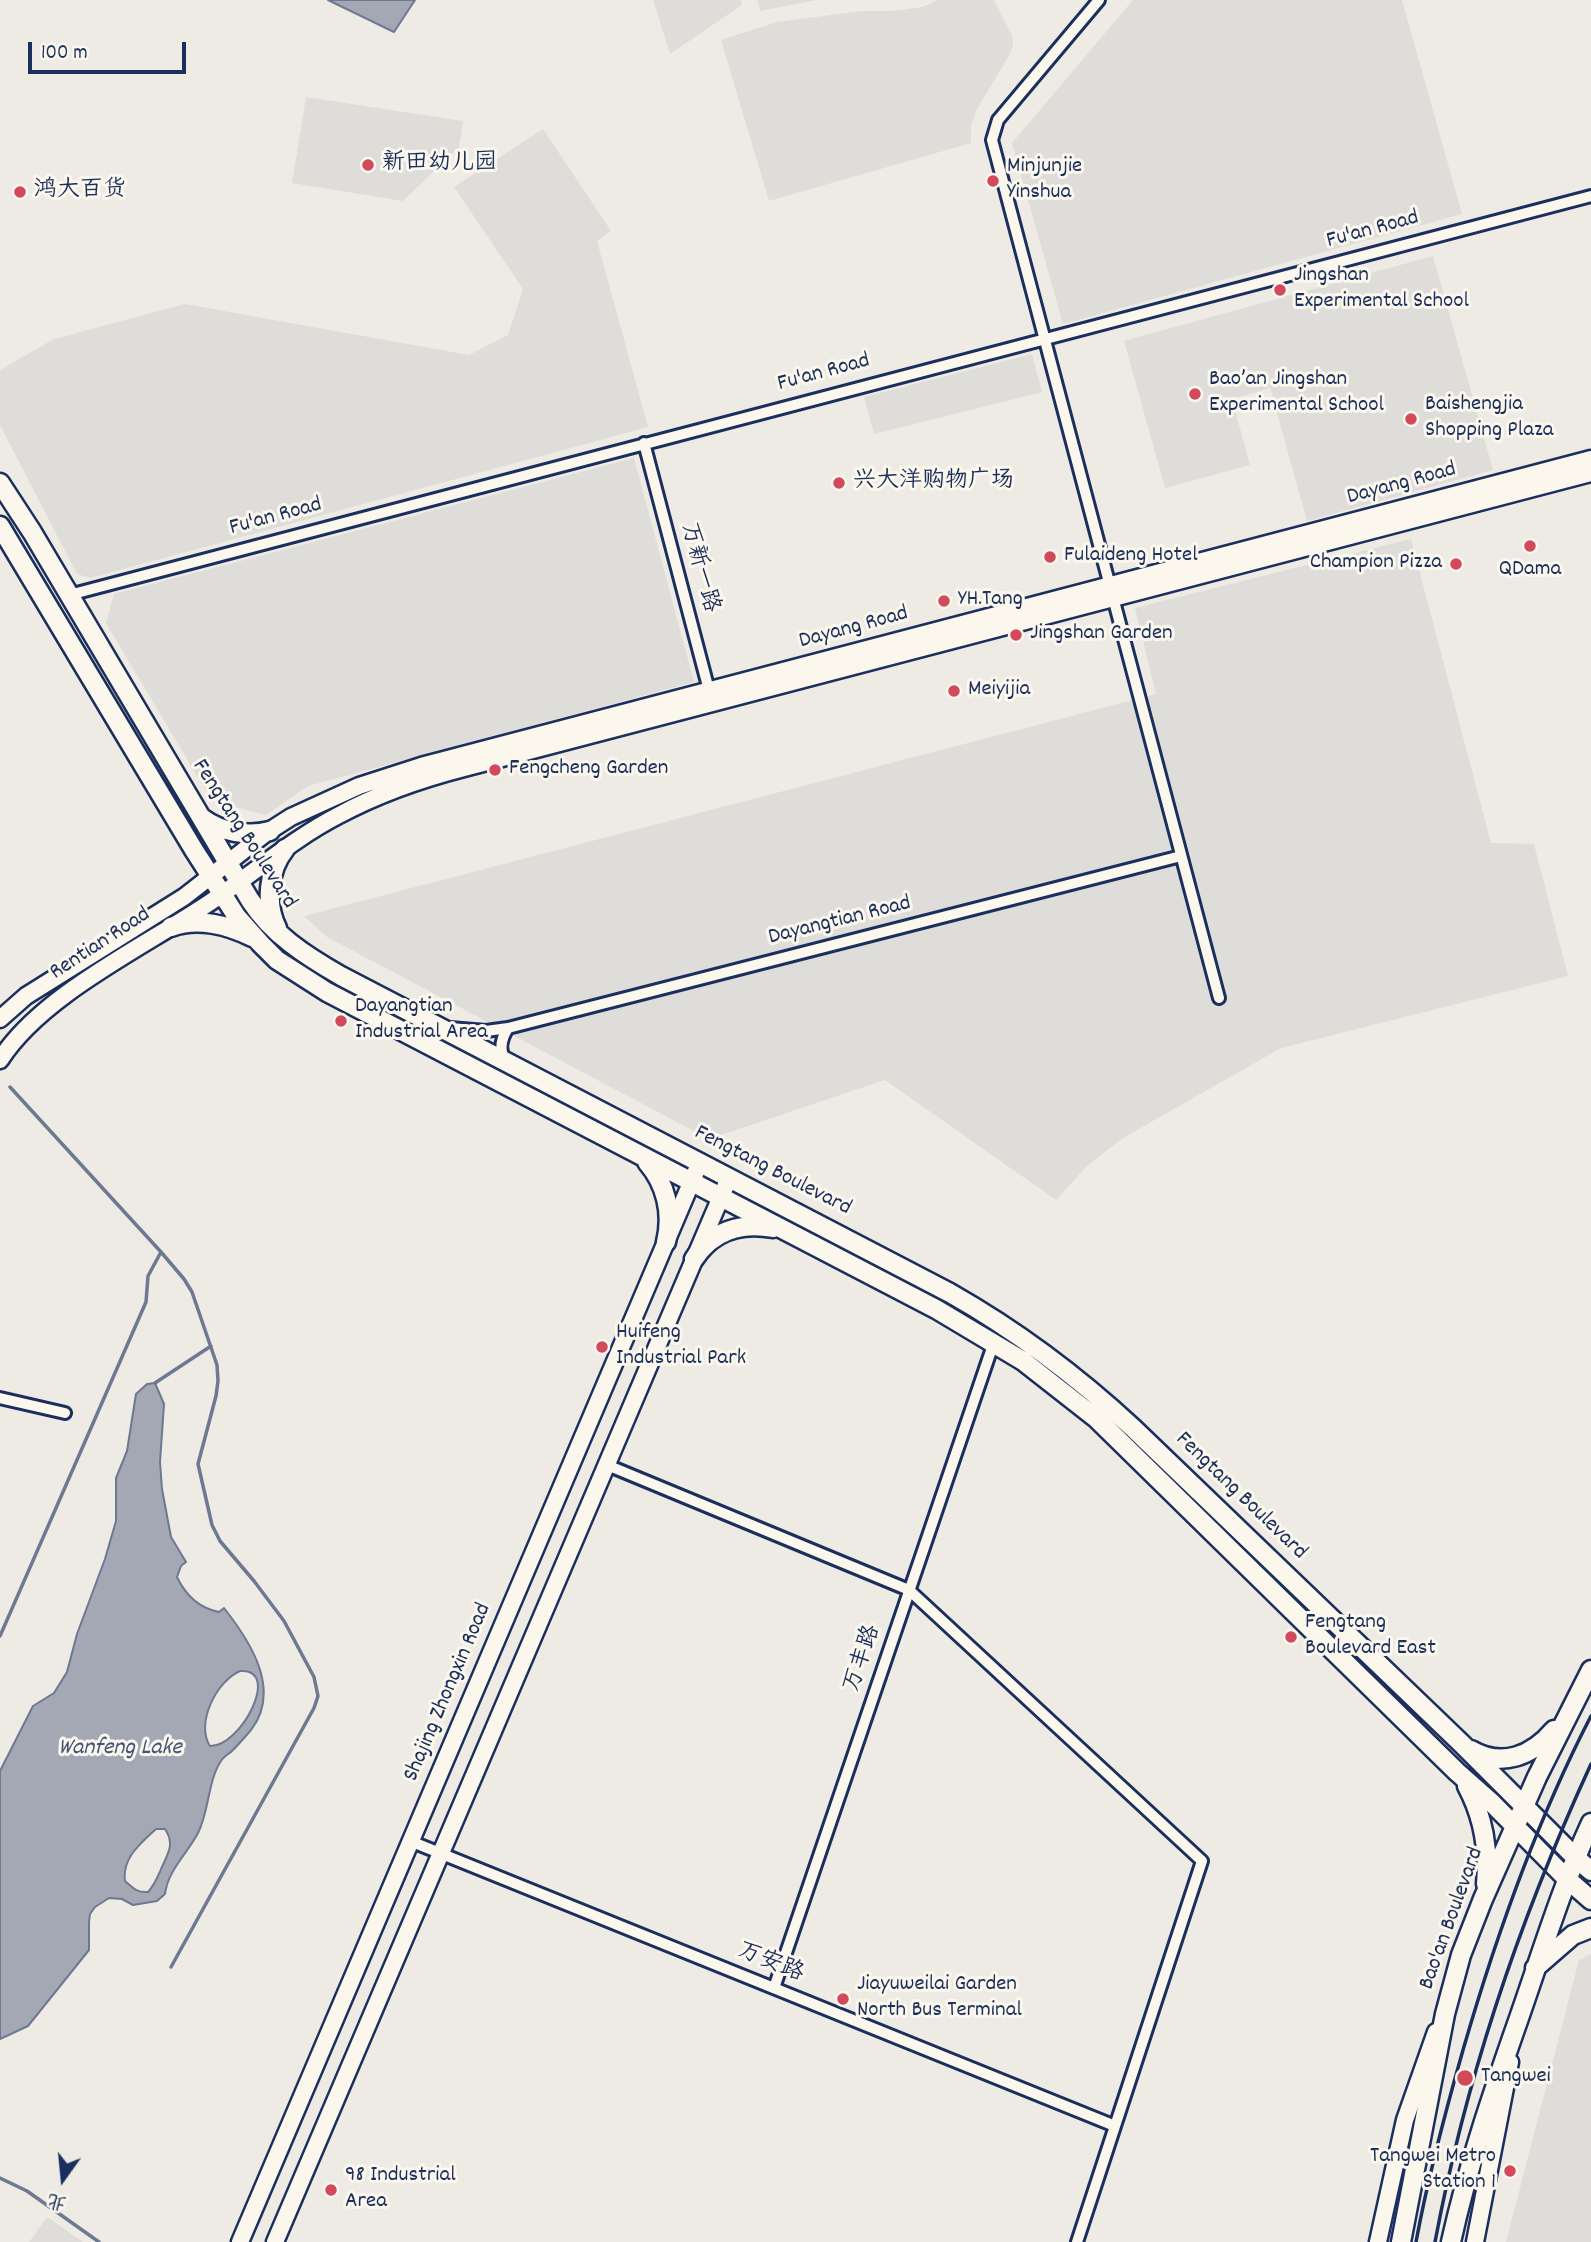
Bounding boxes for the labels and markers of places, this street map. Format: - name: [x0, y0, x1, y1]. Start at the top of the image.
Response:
- place label: 新田幼儿园: [382, 151, 497, 179]
- place label: Minjunjie Yinshua: [1007, 154, 1082, 208]
- marker: 新田幼儿园: [360, 157, 376, 173]
- marker: Minjunjie Yinshua: [985, 173, 1001, 189]
- place label: 鸿大百货: [34, 178, 126, 206]
- marker: 鸿大百货: [12, 184, 28, 200]
- place label: Jingshan Experimental School: [1294, 263, 1469, 317]
- marker: Jingshan Experimental School: [1272, 282, 1288, 298]
- place label: Bao’an Jingshan Experimental School: [1209, 367, 1384, 421]
- marker: Bao’an Jingshan Experimental School: [1187, 386, 1203, 402]
- place label: Baishengjia Shopping Plaza: [1425, 392, 1554, 446]
- marker: Baishengjia Shopping Plaza: [1403, 411, 1419, 427]
- place label: 兴大洋购物广场: [853, 469, 1014, 497]
- marker: 兴大洋购物广场: [831, 475, 847, 491]
- marker: QDama: [1522, 538, 1538, 554]
- place label: Fulaideng Hotel: [1064, 543, 1198, 571]
- marker: Fulaideng Hotel: [1042, 549, 1058, 565]
- place label: Champion Pizza: [1310, 550, 1442, 578]
- marker: Champion Pizza: [1448, 556, 1464, 572]
- place label: QDama: [1499, 557, 1561, 585]
- place label: YH.Tang: [958, 587, 1023, 615]
- marker: YH.Tang: [936, 593, 952, 609]
- place label: Jingshan Garden: [1030, 621, 1173, 649]
- marker: Jingshan Garden: [1008, 627, 1024, 643]
- place label: Meiyijia: [968, 677, 1030, 705]
- marker: Meiyijia: [946, 683, 962, 699]
- place label: Fengcheng Garden: [509, 756, 668, 784]
- marker: Fengcheng Garden: [487, 762, 503, 778]
- place label: Dayangtian Industrial Area: [355, 994, 488, 1048]
- marker: Dayangtian Industrial Area: [333, 1013, 349, 1029]
- place label: Huifeng Industrial Park: [616, 1320, 746, 1374]
- marker: Huifeng Industrial Park: [594, 1339, 610, 1355]
- place label: Fengtang Boulevard East: [1305, 1610, 1436, 1664]
- marker: Fengtang Boulevard East: [1283, 1629, 1299, 1645]
- place label: Jiayuweilai Garden North Bus Terminal: [857, 1972, 1022, 2026]
- marker: Jiayuweilai Garden North Bus Terminal: [835, 1991, 851, 2007]
- place label: Tangwei: [1481, 2064, 1551, 2092]
- marker: Tangwei: [1455, 2068, 1475, 2088]
- place label: Tangwei Metro Station 1: [1370, 2144, 1496, 2198]
- place label: 98 Industrial Area: [345, 2163, 456, 2217]
- marker: Tangwei Metro Station 1: [1502, 2163, 1518, 2179]
- marker: 98 Industrial Area: [323, 2182, 339, 2198]

